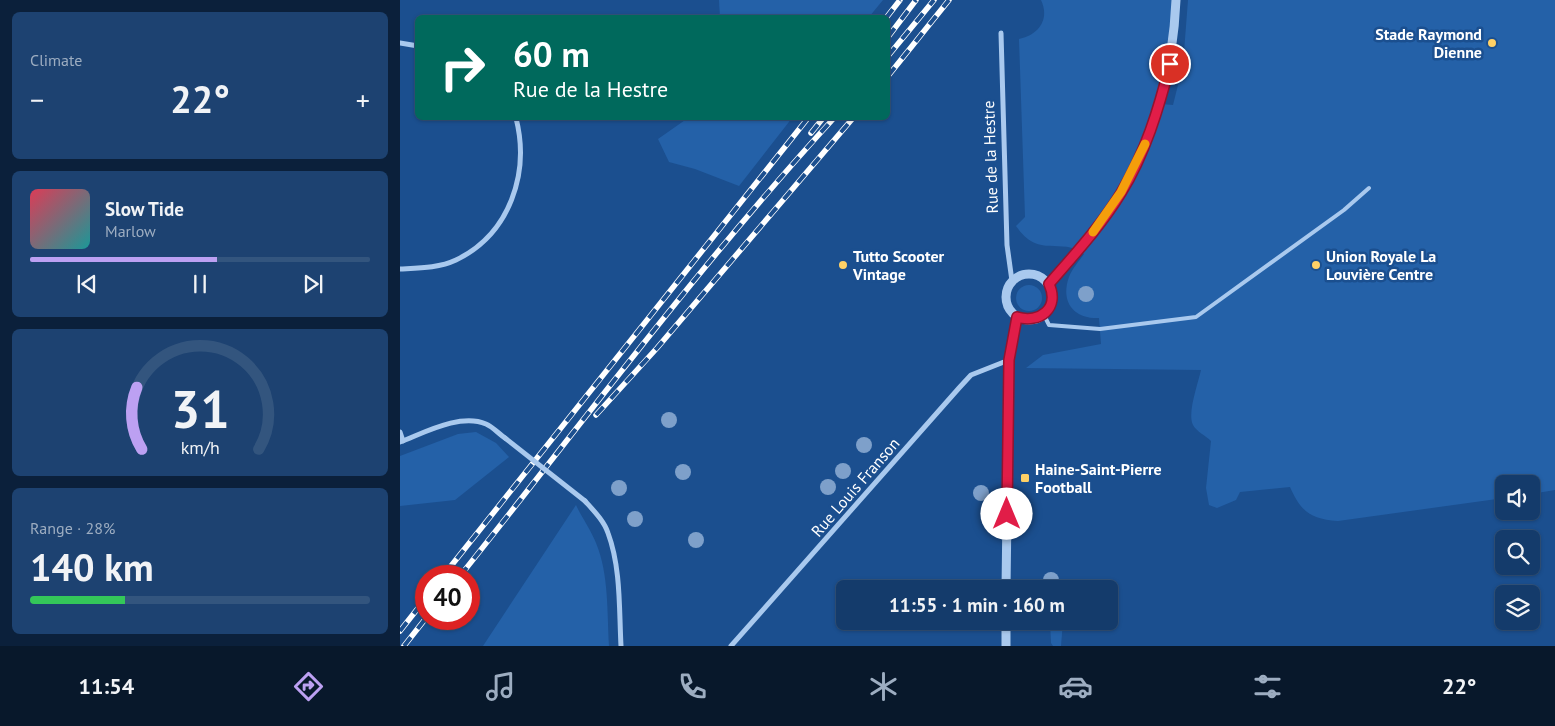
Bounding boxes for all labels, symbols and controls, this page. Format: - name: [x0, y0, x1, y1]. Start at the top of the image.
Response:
- place label: Stade Raymond Dienne: [1375, 24, 1482, 62]
- text: 60 m: [513, 31, 590, 77]
- icon: right: [430, 35, 495, 100]
- marker: Stade Raymond Dienne: [1486, 37, 1498, 49]
- pin: [1149, 43, 1191, 85]
- text: Climate: [30, 50, 82, 70]
- icon: arrive: [1156, 50, 1184, 78]
- text: 22°: [170, 74, 230, 123]
- text: Rue de la Hestre: [513, 75, 668, 103]
- text: −: [30, 81, 44, 118]
- text: +: [356, 81, 370, 118]
- street label: Rue de la Hestre: [978, 100, 1002, 214]
- text: Slow Tide: [105, 197, 184, 221]
- text: Marlow: [105, 221, 156, 241]
- place label: Tutto Scooter Vintage: [852, 246, 945, 284]
- place label: Union Royale La Louvière Centre: [1326, 246, 1436, 284]
- marker: Tutto Scooter Vintage: [837, 259, 849, 271]
- marker: Union Royale La Louvière Centre: [1310, 259, 1322, 271]
- icon: previous: [73, 270, 101, 298]
- icon: pause: [186, 270, 214, 298]
- icon: next: [299, 270, 327, 298]
- text: 31: [171, 375, 229, 442]
- street label: Rue Louis Franson: [807, 433, 903, 541]
- text: km/h: [180, 436, 220, 459]
- place label: Haine-Saint-Pierre Football: [1035, 459, 1162, 497]
- marker: Haine-Saint-Pierre Football: [1019, 472, 1031, 484]
- map controls: [1495, 475, 1540, 630]
- button: sound: [1495, 475, 1540, 520]
- position arrow: [980, 487, 1032, 539]
- text: Range · 28%: [30, 518, 115, 538]
- button: search: [1495, 530, 1540, 575]
- text: 140 km: [30, 542, 154, 591]
- speed limit sign: 40: [415, 565, 480, 630]
- button: layers: [1495, 585, 1540, 630]
- text: 11:55 · 1 min · 160 m: [889, 593, 1065, 617]
- icon: directions: [291, 669, 326, 704]
- icon: music: [483, 669, 518, 704]
- icon: phone: [675, 669, 710, 704]
- icon: climate: [866, 669, 901, 704]
- icon: car: [1058, 669, 1093, 704]
- icon: filters: [1250, 669, 1285, 704]
- text: 11:54: [78, 672, 134, 700]
- text: 22°: [1442, 672, 1476, 700]

